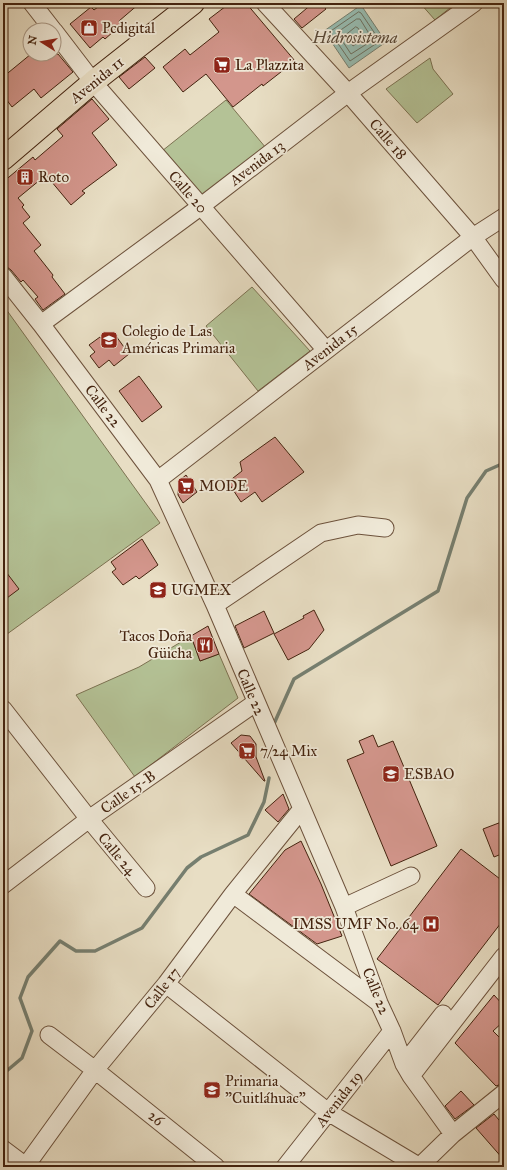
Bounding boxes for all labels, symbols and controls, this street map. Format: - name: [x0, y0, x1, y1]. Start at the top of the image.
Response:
- shop icon: Pcdigital: [79, 18, 99, 38]
- place label: Pcdigital: [102, 19, 156, 37]
- north arrow: [22, 22, 62, 62]
- water label: Hidrosistema: [311, 28, 398, 47]
- text: N: [25, 34, 40, 46]
- street label: Avenida 11: [66, 53, 128, 108]
- supermarket icon: La Plazzita: [212, 55, 232, 75]
- place label: La Plazzita: [235, 56, 305, 74]
- street label: Calle 18: [365, 115, 411, 163]
- street label: Avenida 13: [225, 137, 288, 190]
- building icon: Roto: [15, 167, 35, 187]
- street label: Calle 20: [165, 167, 211, 217]
- place label: Roto: [38, 168, 69, 186]
- street label: Avenida 15: [298, 320, 361, 375]
- place label: Colegio de Las Américas Primaria: [121, 322, 236, 357]
- school or university icon: Colegio de Las Américas Primaria: [99, 330, 119, 350]
- street label: Calle 22: [81, 381, 125, 431]
- supermarket icon: MODE: [176, 476, 196, 496]
- place label: MODE: [199, 477, 248, 495]
- school or university icon: UGMEX: [148, 580, 168, 600]
- place label: UGMEX: [171, 581, 232, 599]
- place label: Tacos Doña Güicha: [120, 627, 193, 662]
- restaurant icon: Tacos Doña Güicha: [195, 635, 215, 655]
- street label: Calle 22: [233, 666, 269, 719]
- supermarket icon: 7/24 Mix: [237, 741, 257, 761]
- place label: 7/24 Mix: [260, 742, 318, 760]
- school or university icon: ESBAO: [381, 764, 401, 784]
- place label: ESBAO: [404, 765, 454, 783]
- street label: Calle 15-B: [97, 767, 159, 817]
- street label: Calle 24: [94, 829, 140, 879]
- hospital icon: IMSS UMF No. 64: [421, 914, 441, 934]
- place label: IMSS UMF No. 64: [293, 915, 419, 933]
- street label: Calle 17: [140, 964, 184, 1012]
- street label: Calle 22: [359, 965, 394, 1018]
- street label: Avenida 19: [311, 1067, 366, 1131]
- place label: Primaria "Cuitláhuac": [225, 1072, 306, 1107]
- school or university icon: Primaria "Cuitláhuac": [202, 1080, 222, 1100]
- street label: 26: [144, 1106, 169, 1131]

